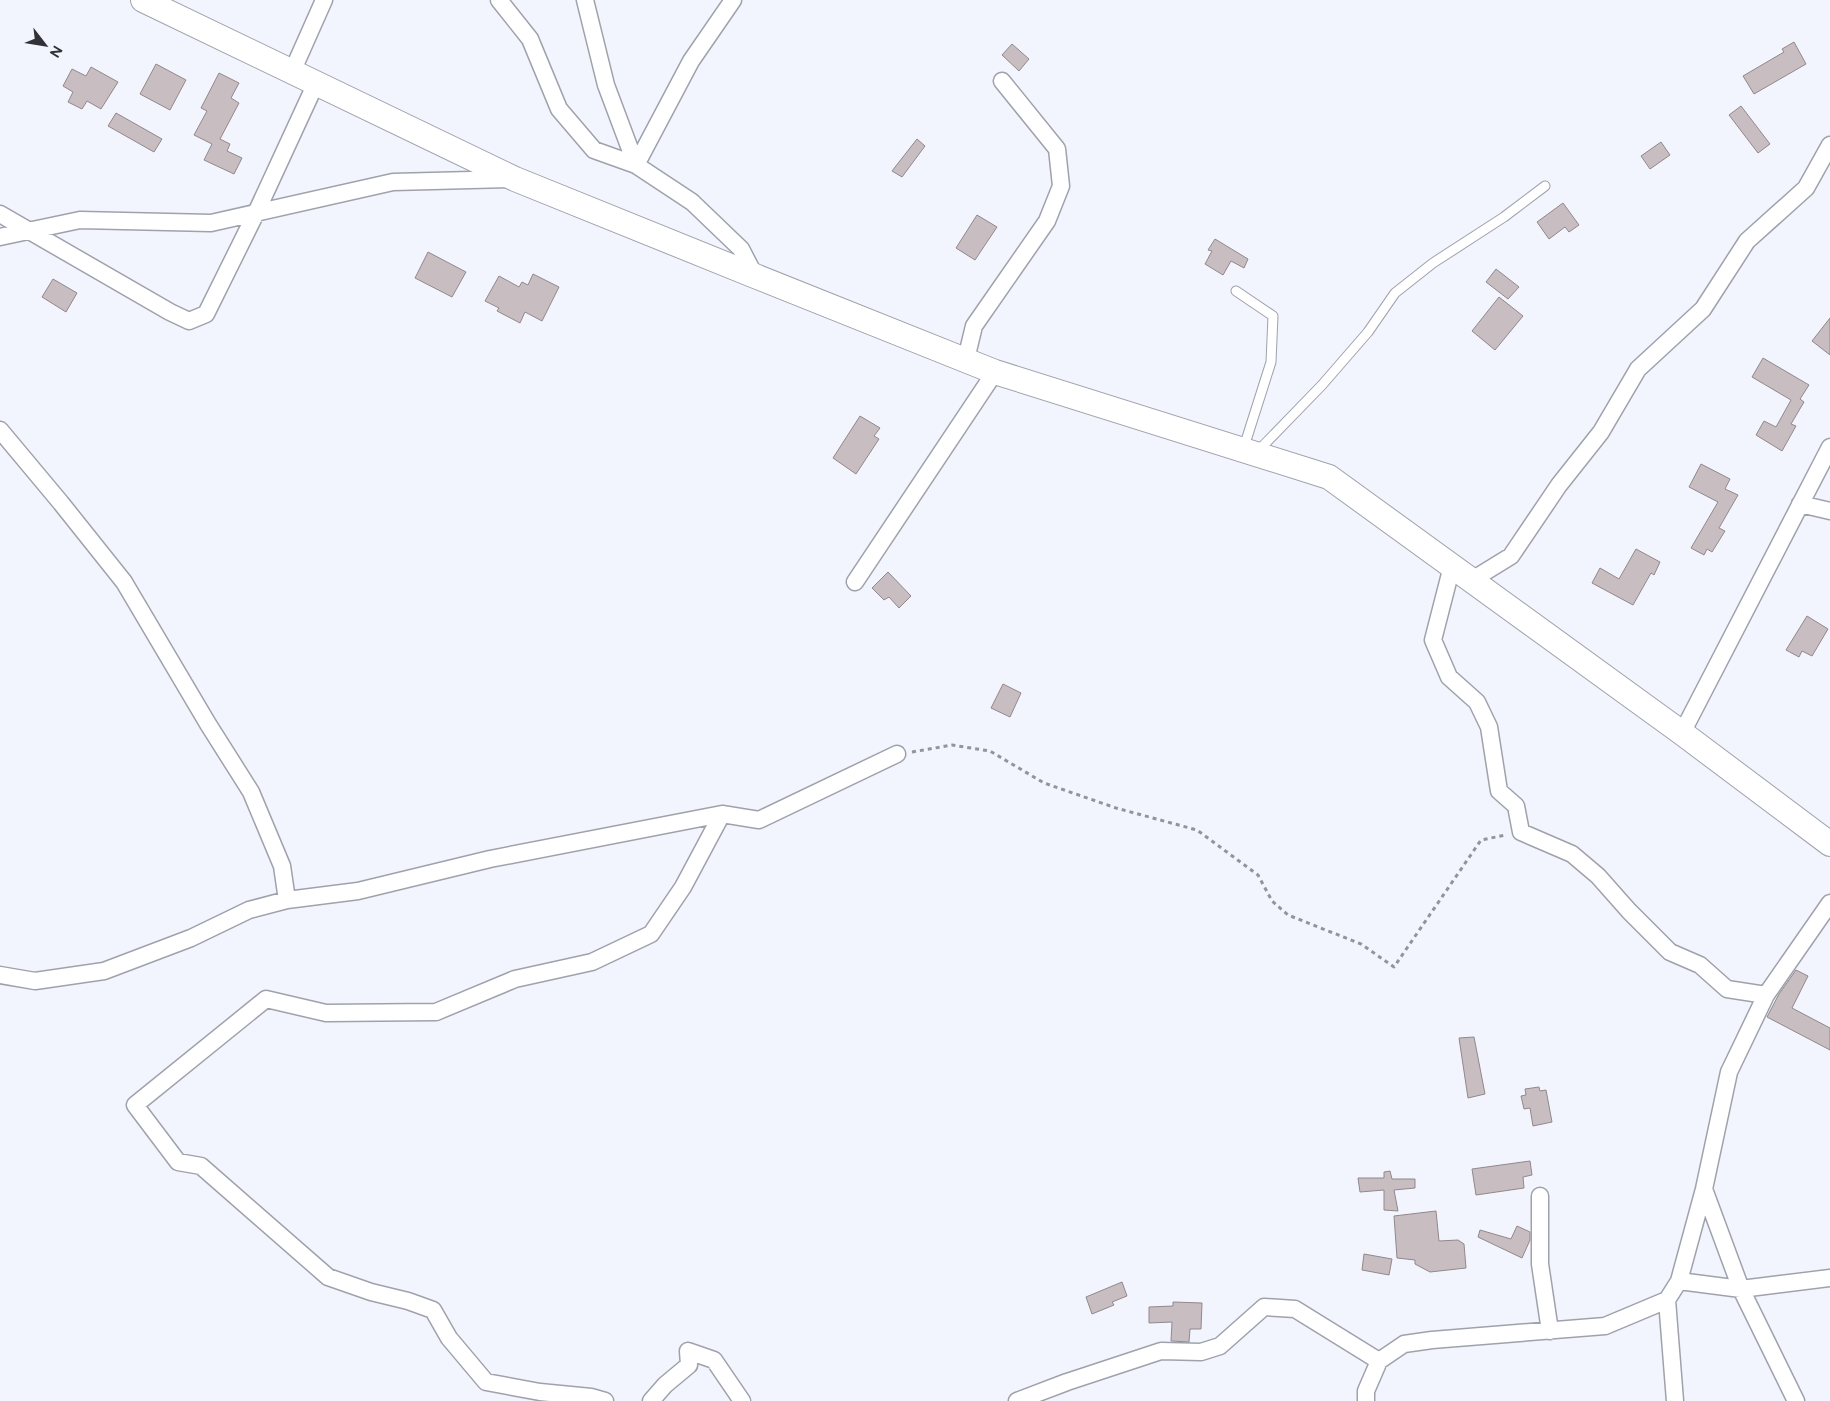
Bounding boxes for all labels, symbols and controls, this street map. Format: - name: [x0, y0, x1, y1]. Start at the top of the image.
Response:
- north arrow: [20, 20, 70, 70]
- text: N: [46, 42, 66, 60]

